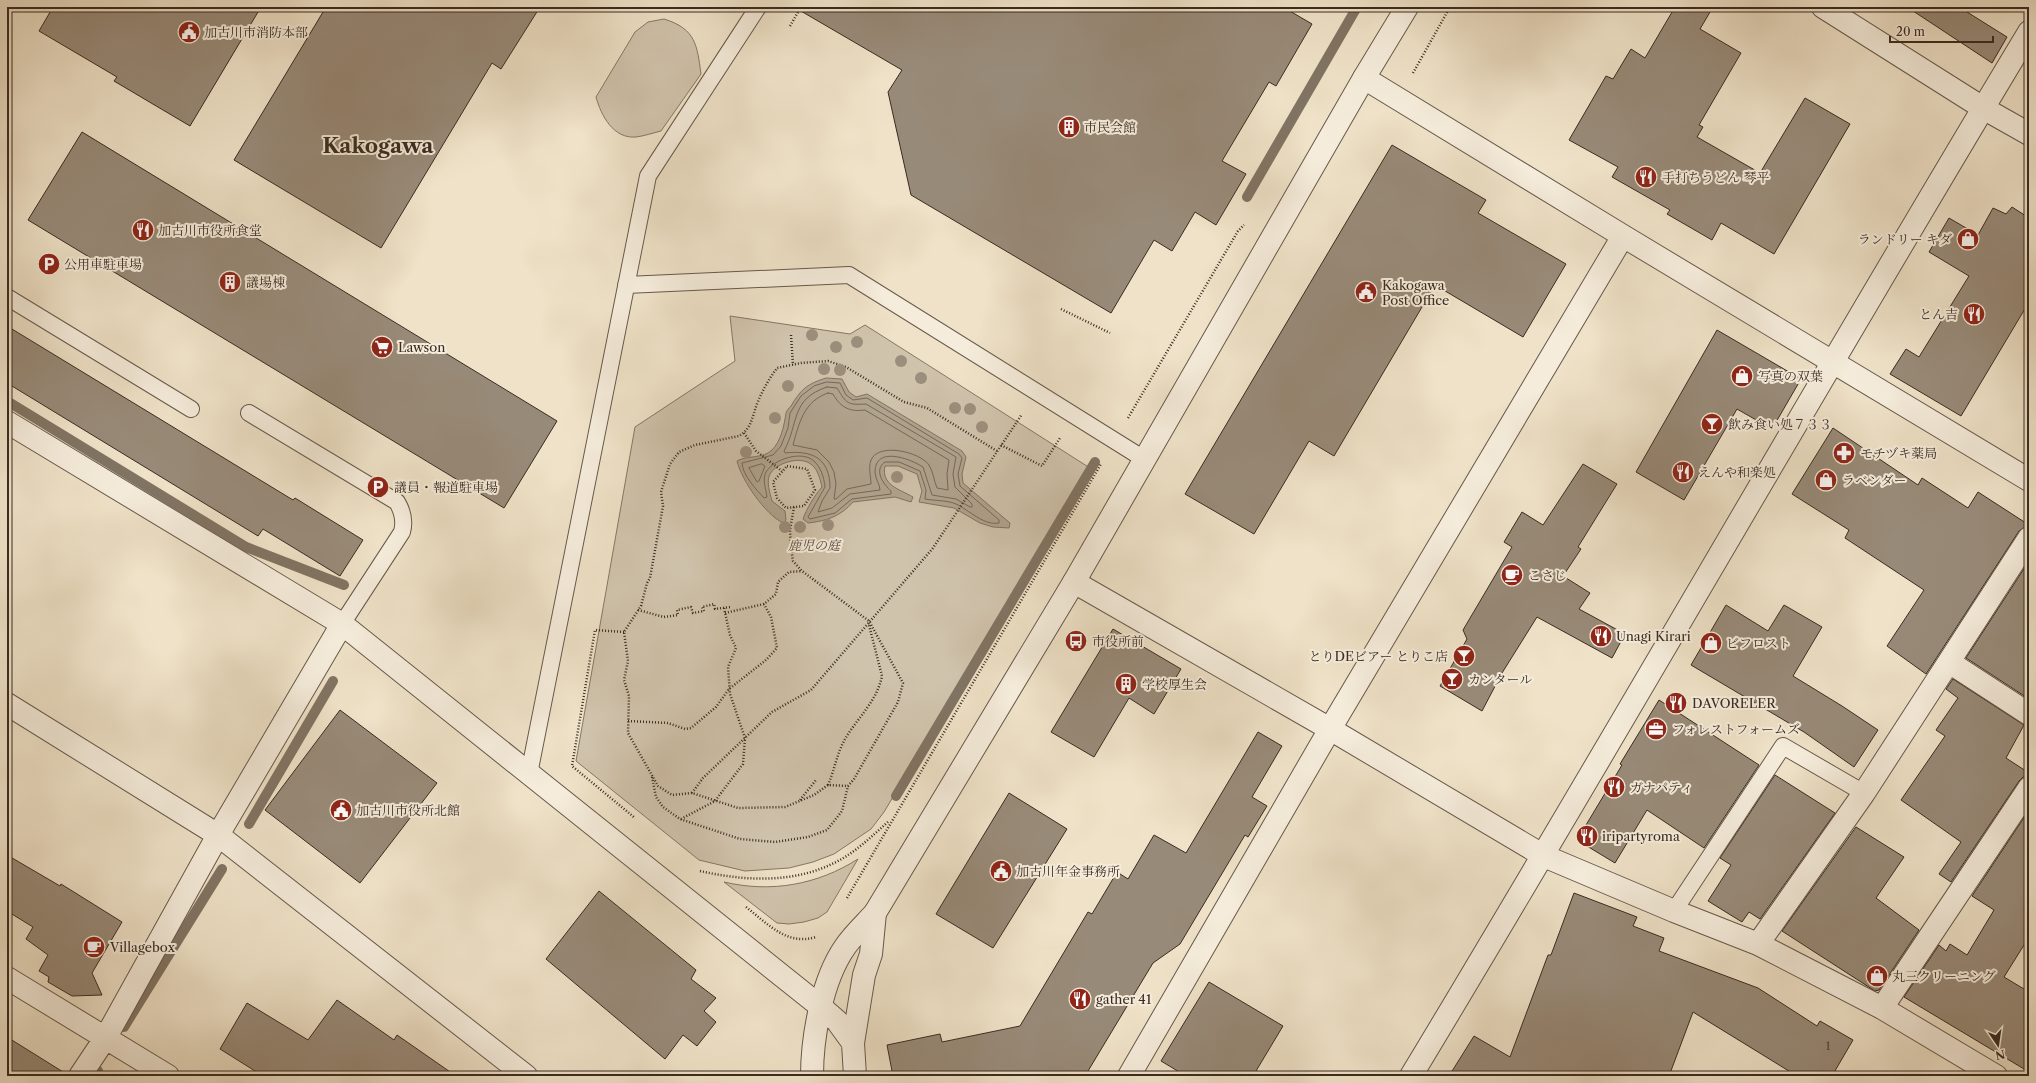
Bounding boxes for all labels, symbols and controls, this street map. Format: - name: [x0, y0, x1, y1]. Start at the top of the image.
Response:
- scale bar: [1890, 18, 1993, 44]
- public building icon: 加古川市消防本部: [176, 19, 202, 45]
- place label: 加古川市消防本部: [204, 24, 308, 40]
- text: 20 m: [1896, 24, 1925, 39]
- building icon: 市民会館: [1056, 114, 1082, 140]
- place label: 市民会館: [1084, 119, 1136, 135]
- district label: Kakogawa: [323, 133, 434, 158]
- restaurant icon: 手打ちうどん 琴平: [1633, 164, 1659, 190]
- place label: 手打ちうどん 琴平: [1662, 169, 1769, 185]
- restaurant icon: 加古川市役所食堂: [130, 217, 156, 243]
- place label: 加古川市役所食堂: [158, 222, 262, 238]
- shop icon: ランドリー キダ: [1955, 226, 1981, 252]
- place label: ランドリー キダ: [1858, 231, 1952, 247]
- parking icon: 公用車駐車場: [36, 251, 62, 277]
- place label: 公用車駐車場: [64, 256, 142, 272]
- building icon: 議場棟: [217, 269, 243, 295]
- place label: 議場棟: [246, 274, 285, 290]
- place label: Kakogawa Post Office: [1382, 277, 1449, 308]
- public building icon: Kakogawa Post Office: [1353, 279, 1379, 305]
- restaurant icon: とん吉: [1961, 301, 1987, 327]
- place label: とん吉: [1919, 306, 1958, 322]
- supermarket icon: Lawson: [369, 334, 395, 360]
- place label: Lawson: [398, 339, 445, 355]
- shop icon: 写真の双葉: [1729, 363, 1755, 389]
- place label: 写真の双葉: [1758, 368, 1823, 384]
- bar icon: 飲み食い処７３３: [1699, 411, 1725, 437]
- place label: 飲み食い処７３３: [1728, 416, 1832, 432]
- pharmacy icon: モチヅキ薬局: [1831, 440, 1857, 466]
- place label: モチヅキ薬局: [1860, 445, 1937, 461]
- restaurant icon: えんや和楽処: [1670, 459, 1696, 485]
- place label: えんや和楽処: [1698, 464, 1776, 480]
- shop icon: ラベンダー: [1813, 467, 1839, 493]
- place label: ラベンダー: [1842, 472, 1906, 488]
- parking icon: 議員・報道駐車場: [365, 474, 391, 500]
- place label: 議員・報道駐車場: [394, 479, 498, 495]
- park label: 鹿児の庭: [788, 537, 842, 553]
- cafe icon: こさじ: [1499, 562, 1525, 588]
- place label: こさじ: [1528, 567, 1567, 583]
- restaurant icon: Unagi Kirari: [1588, 623, 1614, 649]
- bus stop icon: 市役所前: [1063, 628, 1089, 654]
- place label: Unagi Kirari: [1616, 628, 1691, 644]
- shop icon: ビフロスト: [1698, 630, 1724, 656]
- place label: 市役所前: [1092, 633, 1144, 649]
- place label: ビフロスト: [1726, 635, 1791, 651]
- bar icon: とりDEビアー とりこ店: [1451, 643, 1477, 669]
- place label: とりDEビアー とりこ店: [1309, 648, 1448, 664]
- bar icon: カンタール: [1439, 666, 1465, 692]
- building icon: 学校厚生会: [1113, 671, 1139, 697]
- place label: カンタール: [1468, 671, 1532, 687]
- place label: 学校厚生会: [1142, 676, 1207, 692]
- restaurant icon: DAVORELER: [1663, 690, 1689, 716]
- place label: DAVORELER: [1692, 695, 1777, 711]
- office icon: フォレストフォームズ: [1643, 716, 1669, 742]
- place label: フォレストフォームズ: [1672, 721, 1800, 737]
- restaurant icon: ガナパティ: [1601, 774, 1627, 800]
- place label: ガナパティ: [1630, 779, 1693, 795]
- public building icon: 加古川市役所北館: [328, 797, 354, 823]
- place label: 加古川市役所北館: [356, 802, 460, 818]
- restaurant icon: iripartyroma: [1574, 823, 1600, 849]
- place label: iripartyroma: [1602, 828, 1680, 844]
- public building icon: 加古川年金事務所: [988, 858, 1014, 884]
- place label: 加古川年金事務所: [1016, 863, 1120, 879]
- cafe icon: Villagebox: [81, 934, 107, 960]
- place label: Villagebox: [109, 939, 175, 955]
- shop icon: 丸三クリーニング: [1864, 963, 1890, 989]
- place label: 丸三クリーニング: [1892, 968, 1996, 984]
- restaurant icon: gather 41: [1067, 986, 1093, 1012]
- place label: gather 41: [1096, 991, 1152, 1007]
- north arrow: [1978, 1025, 2018, 1065]
- house number: 1: [1826, 1039, 1831, 1053]
- text: N: [1994, 1047, 2006, 1063]

